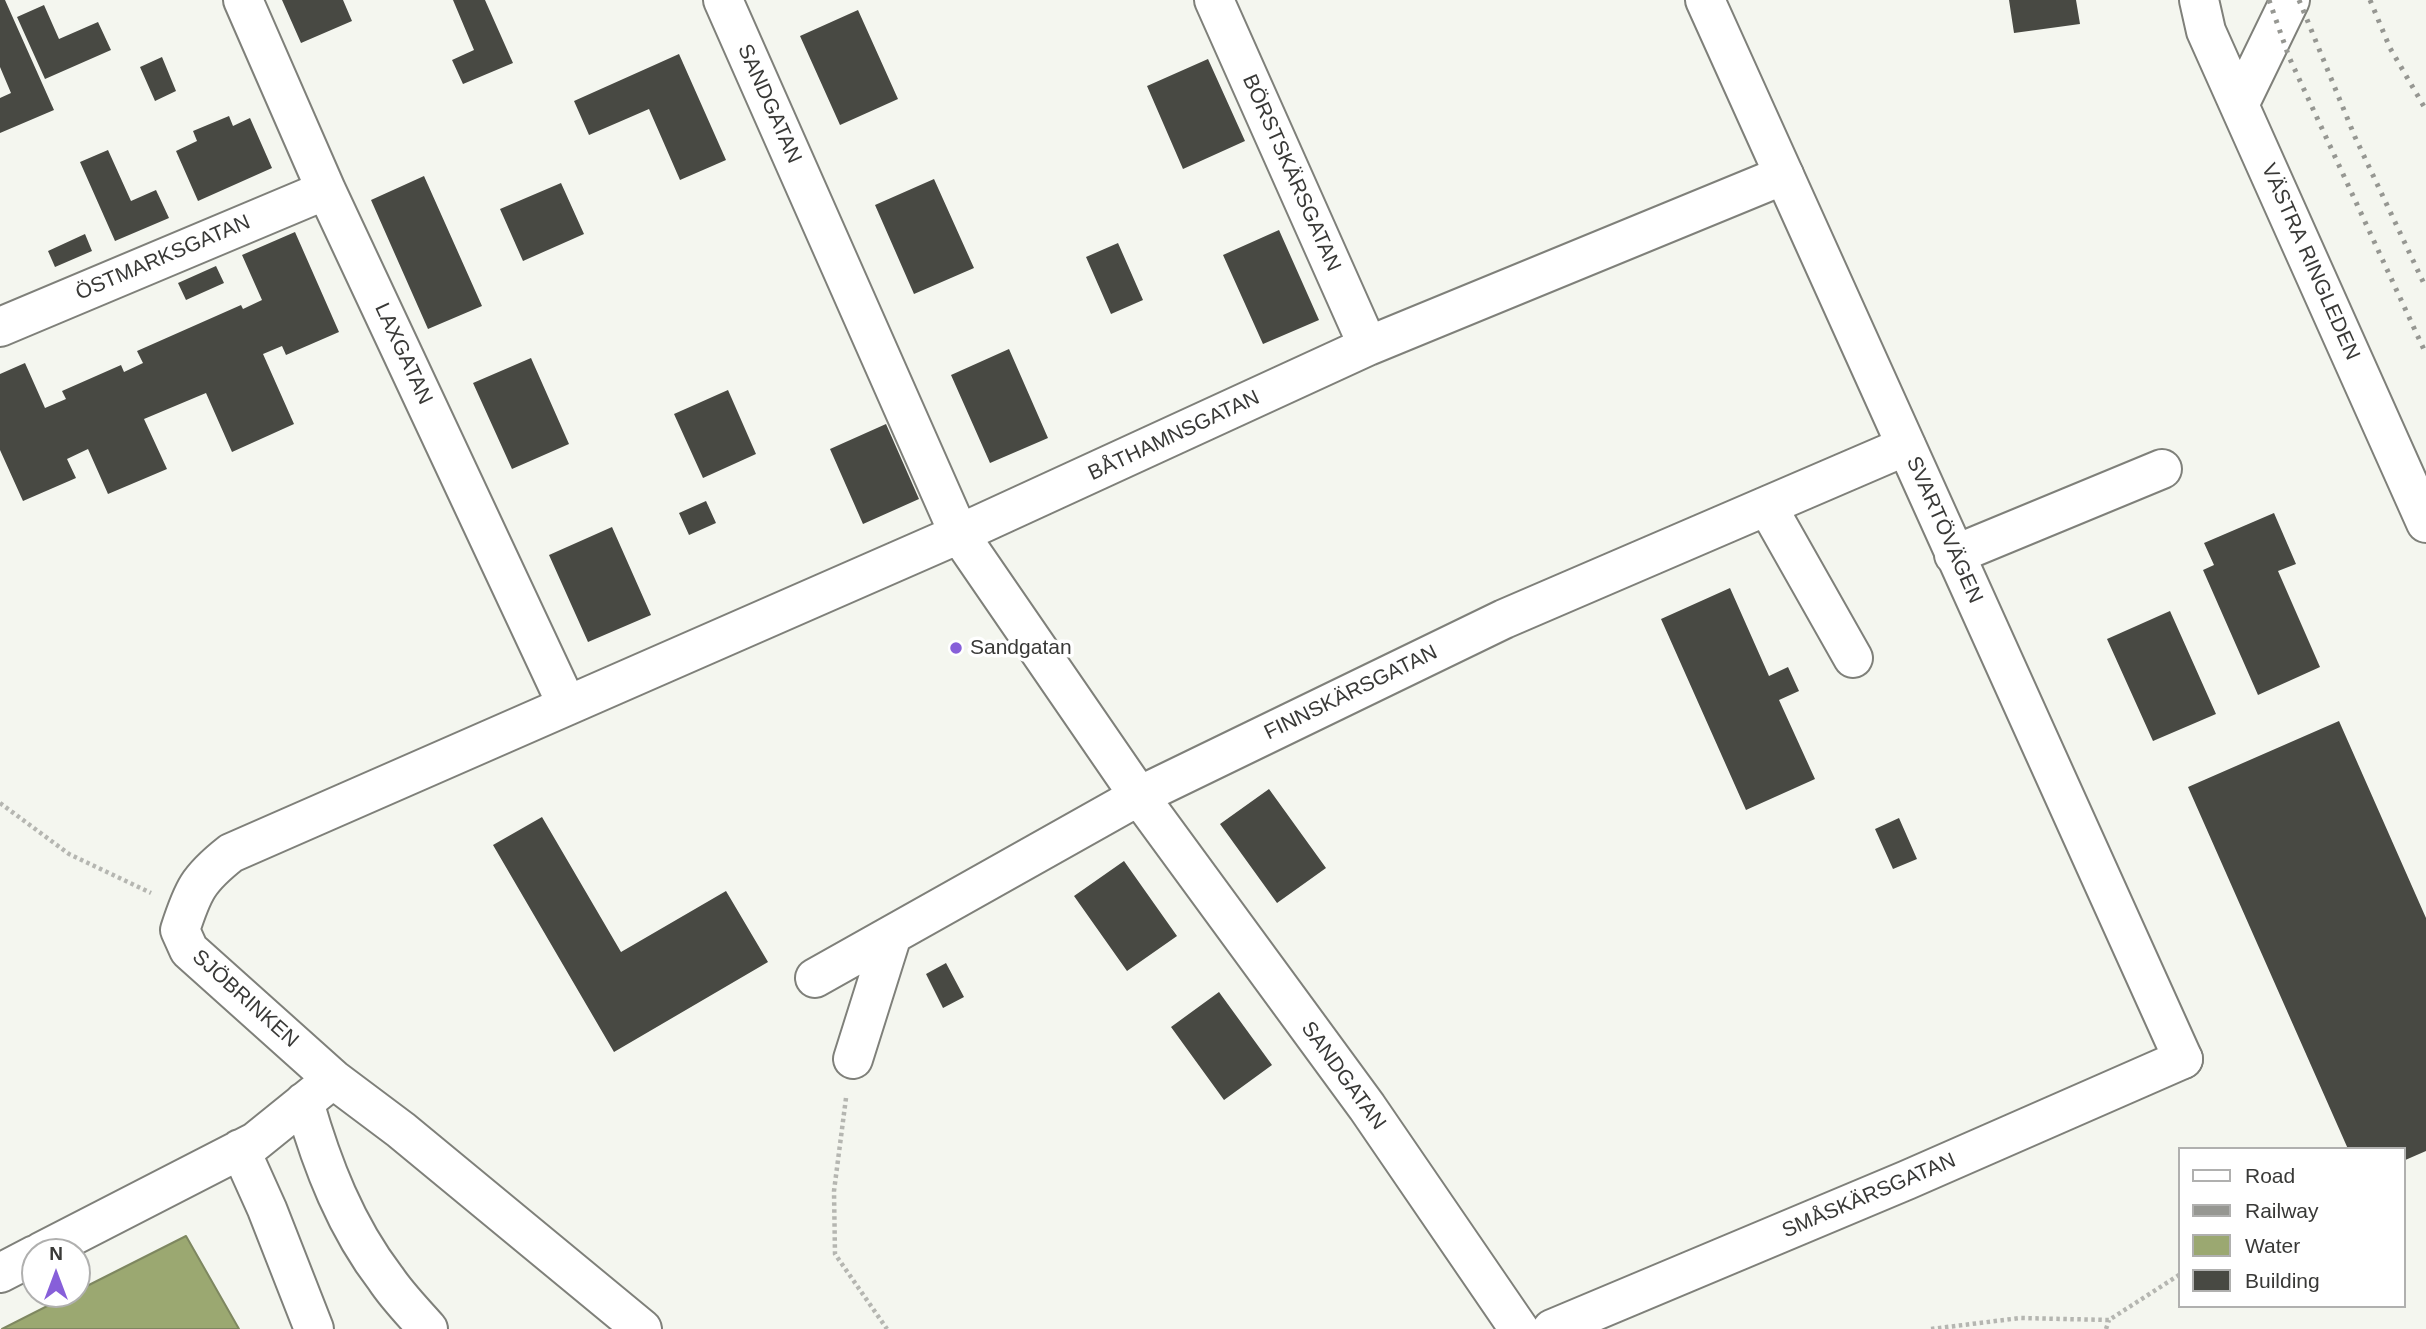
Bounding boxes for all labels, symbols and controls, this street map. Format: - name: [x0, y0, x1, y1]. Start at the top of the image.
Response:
- street label: SANDGATAN: [732, 41, 806, 167]
- street label: BÖRSTSKÄRSGATAN: [1236, 71, 1346, 275]
- street label: VÄSTRA RINGLEDEN: [2255, 160, 2365, 364]
- street label: ÖSTMARKSGATAN: [72, 210, 254, 306]
- street label: LAXGATAN: [369, 299, 437, 409]
- street label: BÅTHAMNSGATAN: [1084, 385, 1264, 487]
- street label: SVARTÖVÄGEN: [1900, 453, 1988, 607]
- place label: Sandgatan: [970, 635, 1072, 661]
- marker: Sandgatan: [948, 640, 964, 656]
- street label: FINNSKÄRSGATAN: [1260, 640, 1442, 746]
- street label: SJÖBRINKEN: [187, 945, 303, 1053]
- street label: SANDGATAN: [1295, 1017, 1391, 1135]
- legend: [2178, 1147, 2405, 1308]
- street label: SMÅSKÄRSGATAN: [1779, 1148, 1959, 1244]
- text: Road: [2245, 1164, 2295, 1187]
- text: Railway: [2245, 1199, 2319, 1222]
- text: Water: [2245, 1234, 2300, 1257]
- north arrow: [21, 1238, 91, 1308]
- text: N: [49, 1243, 63, 1264]
- text: Building: [2245, 1269, 2320, 1292]

